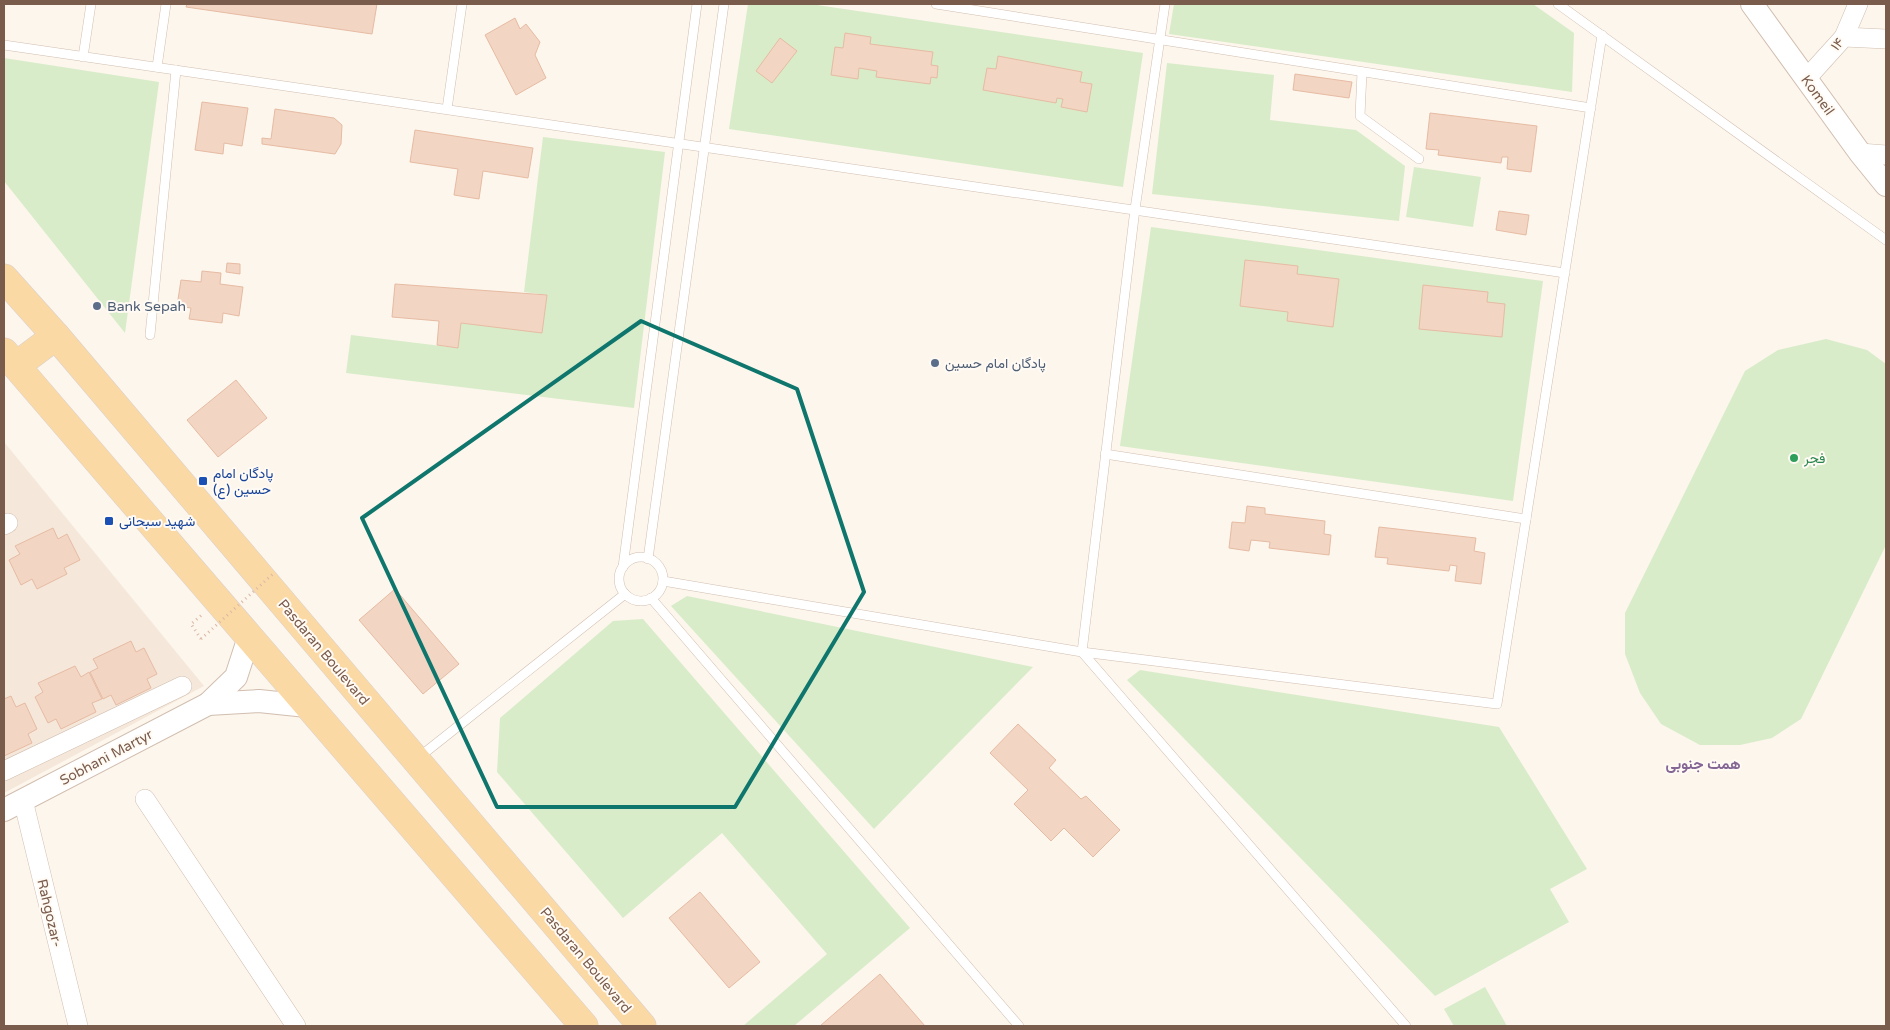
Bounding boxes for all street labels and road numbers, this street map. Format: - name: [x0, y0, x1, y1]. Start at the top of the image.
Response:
- street label: ۱۴: [1827, 34, 1848, 54]
- street label: Komeil: [1797, 72, 1838, 119]
- street label: Pasdaran Boulevard: [274, 596, 373, 709]
- street label: Sobhani Martyr: [57, 725, 156, 789]
- street label: Rahgozar-: [33, 877, 66, 949]
- street label: Pasdaran Boulevard: [536, 904, 635, 1017]

